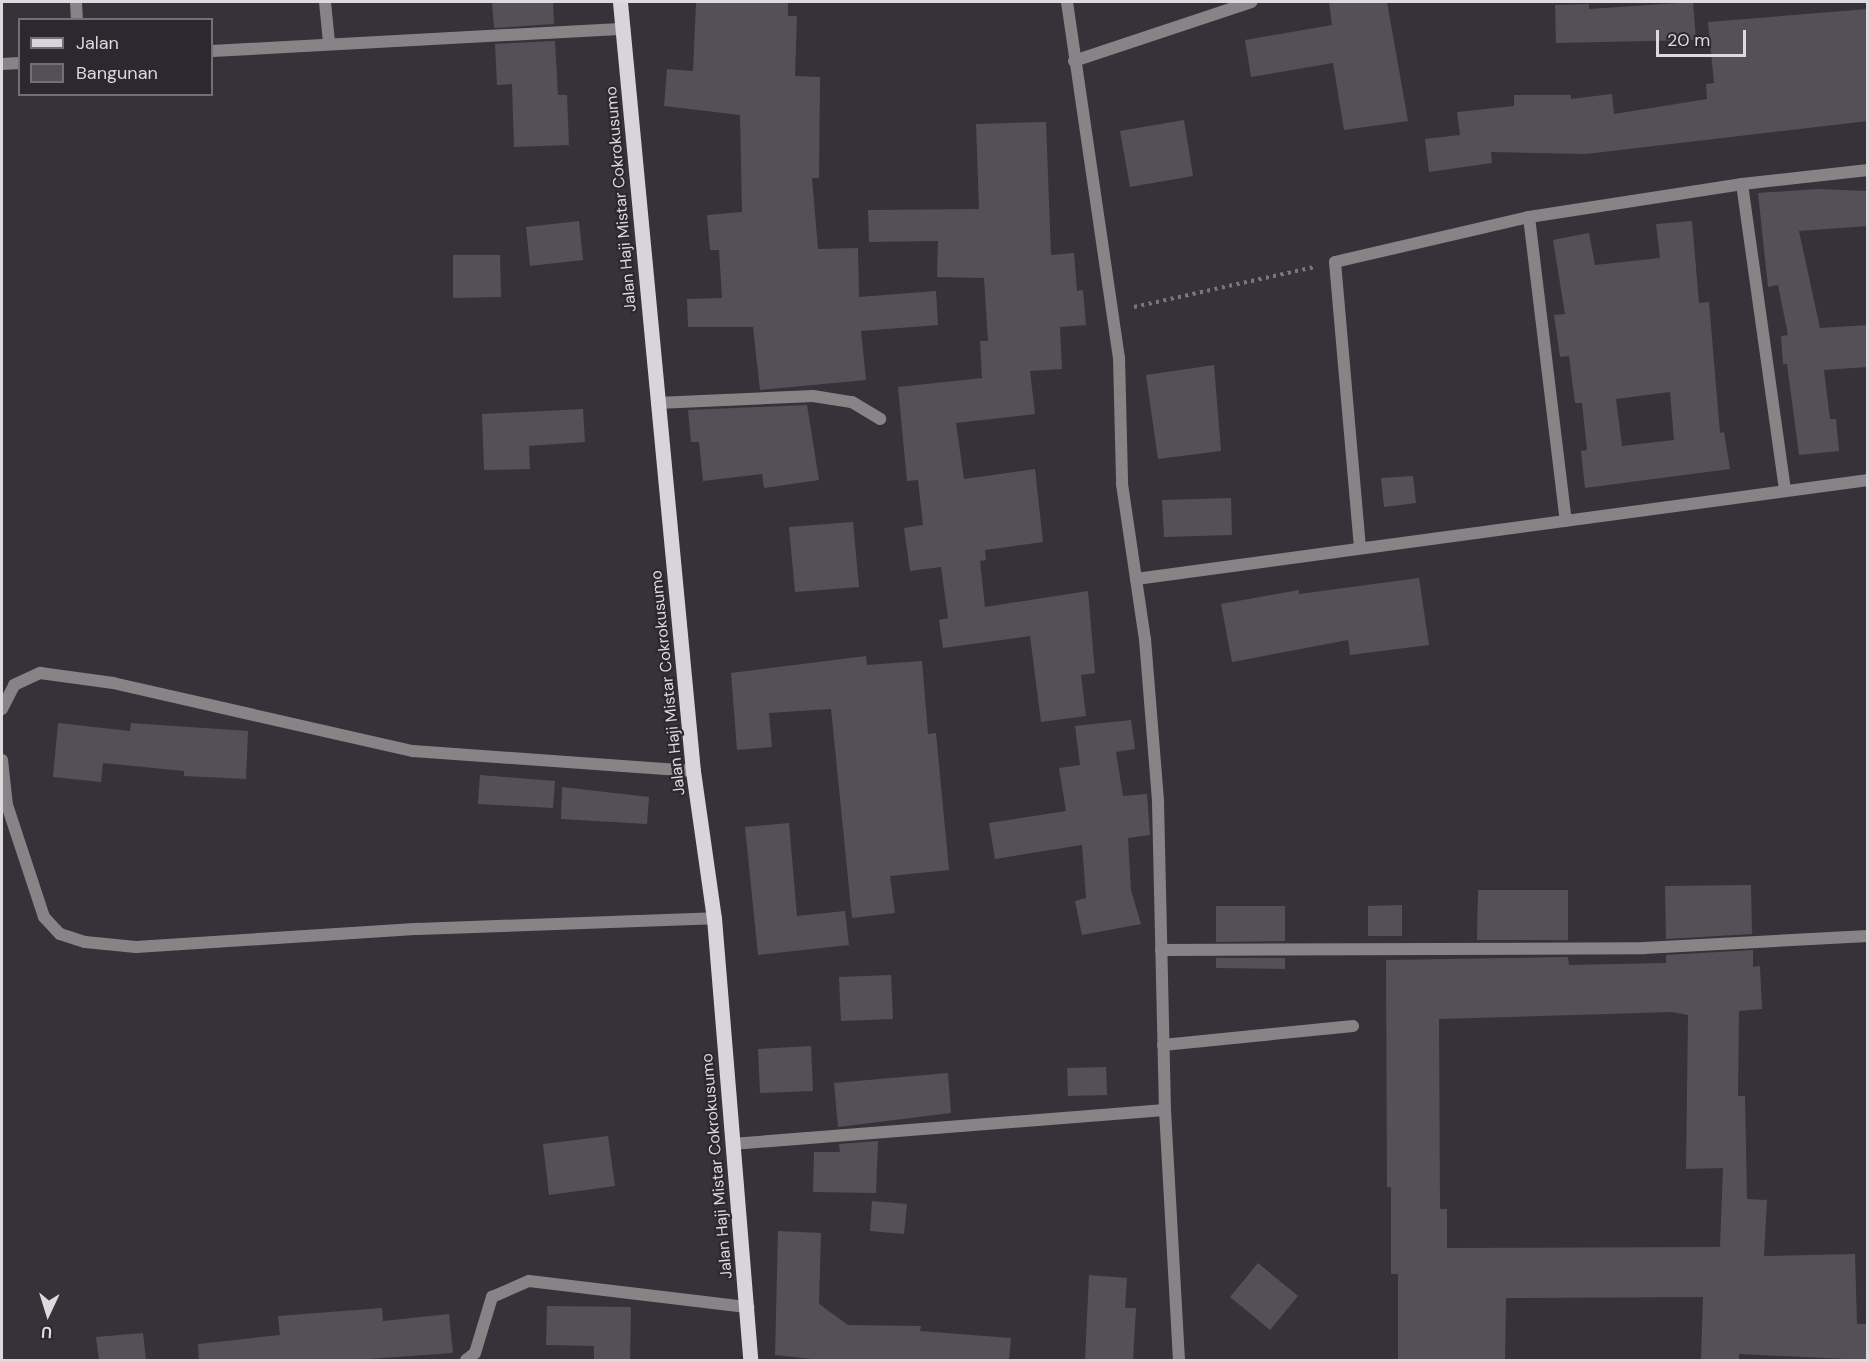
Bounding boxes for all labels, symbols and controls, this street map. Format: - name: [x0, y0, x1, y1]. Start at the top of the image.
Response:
- legend: [18, 18, 213, 96]
- scale bar: [1659, 18, 1749, 56]
- text: 20 m: [1667, 28, 1710, 52]
- text: Jalan: [76, 31, 119, 55]
- text: Bangunan: [76, 61, 158, 85]
- street label: Jalan Haji Mistar Cokrokusumo: [602, 85, 640, 313]
- street label: Jalan Haji Mistar Cokrokusumo: [647, 569, 689, 797]
- street label: Jalan Haji Mistar Cokrokusumo: [698, 1052, 736, 1280]
- north arrow: [18, 1284, 78, 1344]
- text: U: [41, 1322, 53, 1343]

